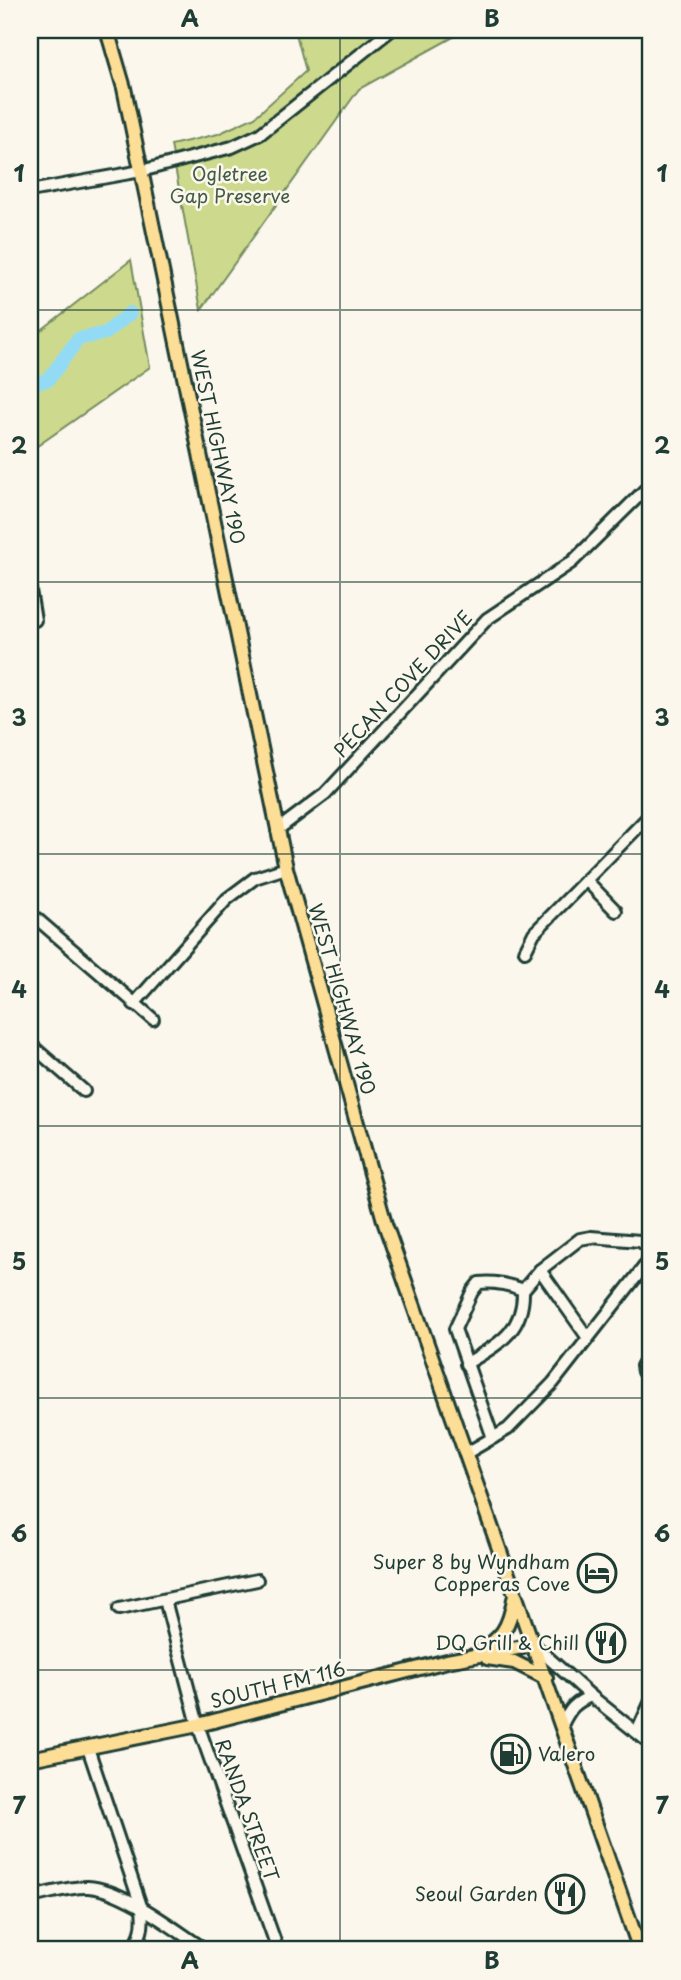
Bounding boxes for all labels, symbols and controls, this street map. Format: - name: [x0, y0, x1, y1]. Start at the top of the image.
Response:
- text: A: [181, 0, 199, 35]
- text: B: [484, 0, 500, 35]
- text: 1: [14, 155, 25, 190]
- text: 1: [657, 155, 668, 190]
- park label: Ogletree Gap Preserve: [170, 159, 290, 209]
- street label: WEST HIGHWAY 190: [185, 347, 253, 546]
- text: 2: [11, 427, 27, 462]
- text: 2: [654, 427, 670, 462]
- street label: PECAN COVE DRIVE: [327, 604, 478, 763]
- text: 3: [11, 699, 27, 734]
- text: 3: [654, 699, 670, 734]
- street label: WEST HIGHWAY 190: [302, 900, 384, 1098]
- text: 4: [11, 971, 27, 1006]
- text: 4: [654, 971, 670, 1006]
- text: 5: [12, 1243, 26, 1278]
- text: 5: [655, 1243, 669, 1278]
- text: 6: [11, 1515, 27, 1550]
- text: 6: [654, 1515, 670, 1550]
- place label: Super 8 by Wyndham Copperas Cove: [373, 1547, 570, 1597]
- hotel icon: Super 8 by Wyndham Copperas Cove: [576, 1552, 618, 1594]
- restaurant icon: DQ Grill & Chill: [585, 1622, 627, 1664]
- place label: DQ Grill & Chill: [435, 1628, 579, 1656]
- street label: SOUTH FM 116: [207, 1654, 348, 1714]
- fuel station icon: Valero: [490, 1733, 532, 1775]
- street label: RANDA STREET: [209, 1734, 287, 1885]
- place label: Valero: [538, 1739, 595, 1767]
- text: 7: [12, 1787, 26, 1822]
- text: 7: [655, 1787, 669, 1822]
- restaurant icon: Seoul Garden: [544, 1873, 586, 1915]
- place label: Seoul Garden: [415, 1879, 538, 1907]
- text: A: [181, 1942, 199, 1977]
- text: B: [484, 1942, 500, 1977]

